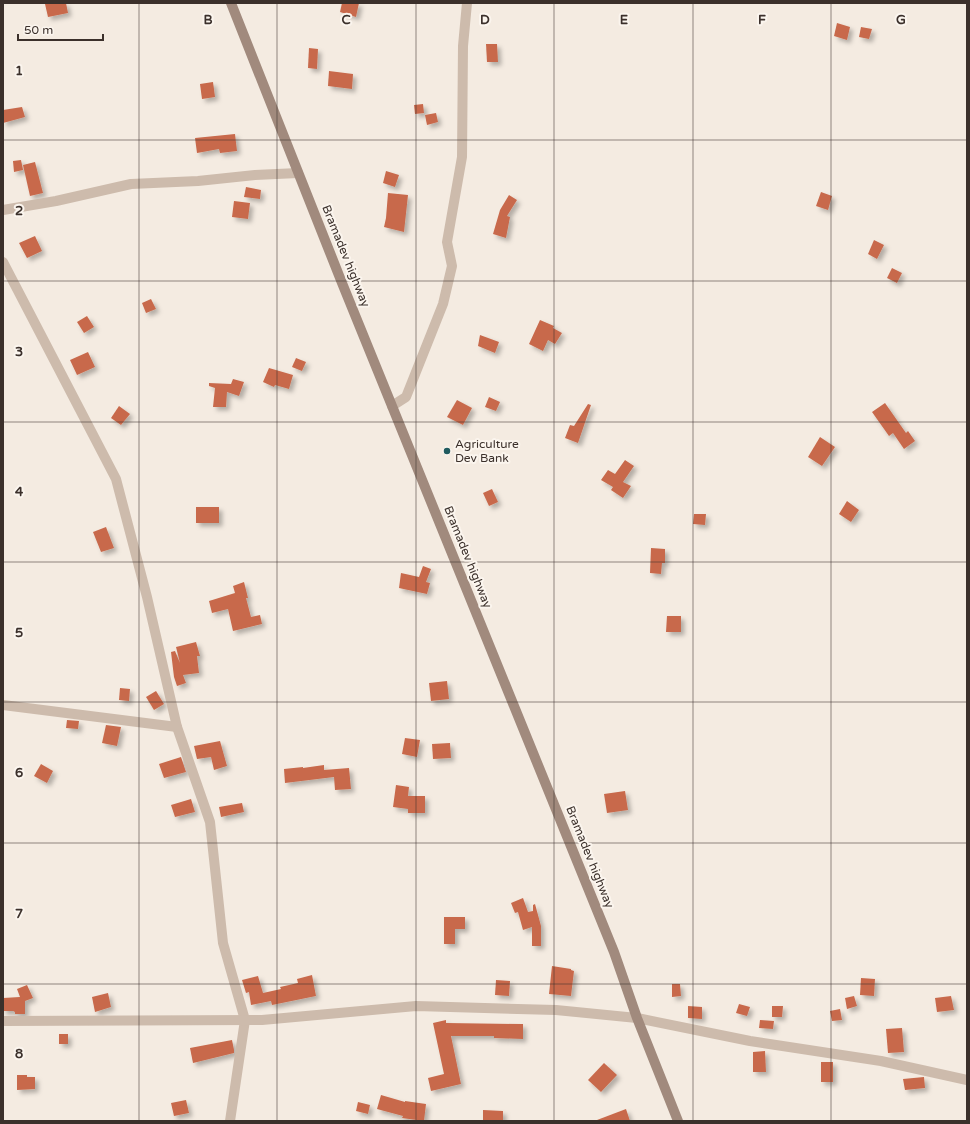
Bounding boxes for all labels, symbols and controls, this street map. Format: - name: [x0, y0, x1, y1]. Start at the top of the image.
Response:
- text: B: [203, 12, 213, 28]
- text: C: [341, 12, 351, 28]
- text: D: [480, 12, 490, 28]
- text: E: [620, 12, 628, 28]
- text: F: [758, 12, 766, 28]
- text: G: [896, 12, 906, 28]
- scale bar: [18, 16, 103, 42]
- text: 50 m: [24, 23, 53, 37]
- text: 1: [15, 63, 23, 79]
- text: 2: [15, 203, 23, 219]
- street label: Bramadev highway: [319, 203, 373, 310]
- text: 3: [15, 344, 23, 360]
- place label: Agriculture Dev Bank: [455, 437, 519, 465]
- marker: Agriculture Dev Bank: [442, 446, 452, 456]
- text: 4: [15, 484, 24, 500]
- street label: Bramadev highway: [441, 504, 495, 611]
- text: 5: [15, 625, 23, 641]
- text: 6: [15, 765, 23, 781]
- street label: Bramadev highway: [563, 804, 617, 911]
- text: 7: [15, 906, 23, 922]
- text: 8: [15, 1046, 23, 1062]

